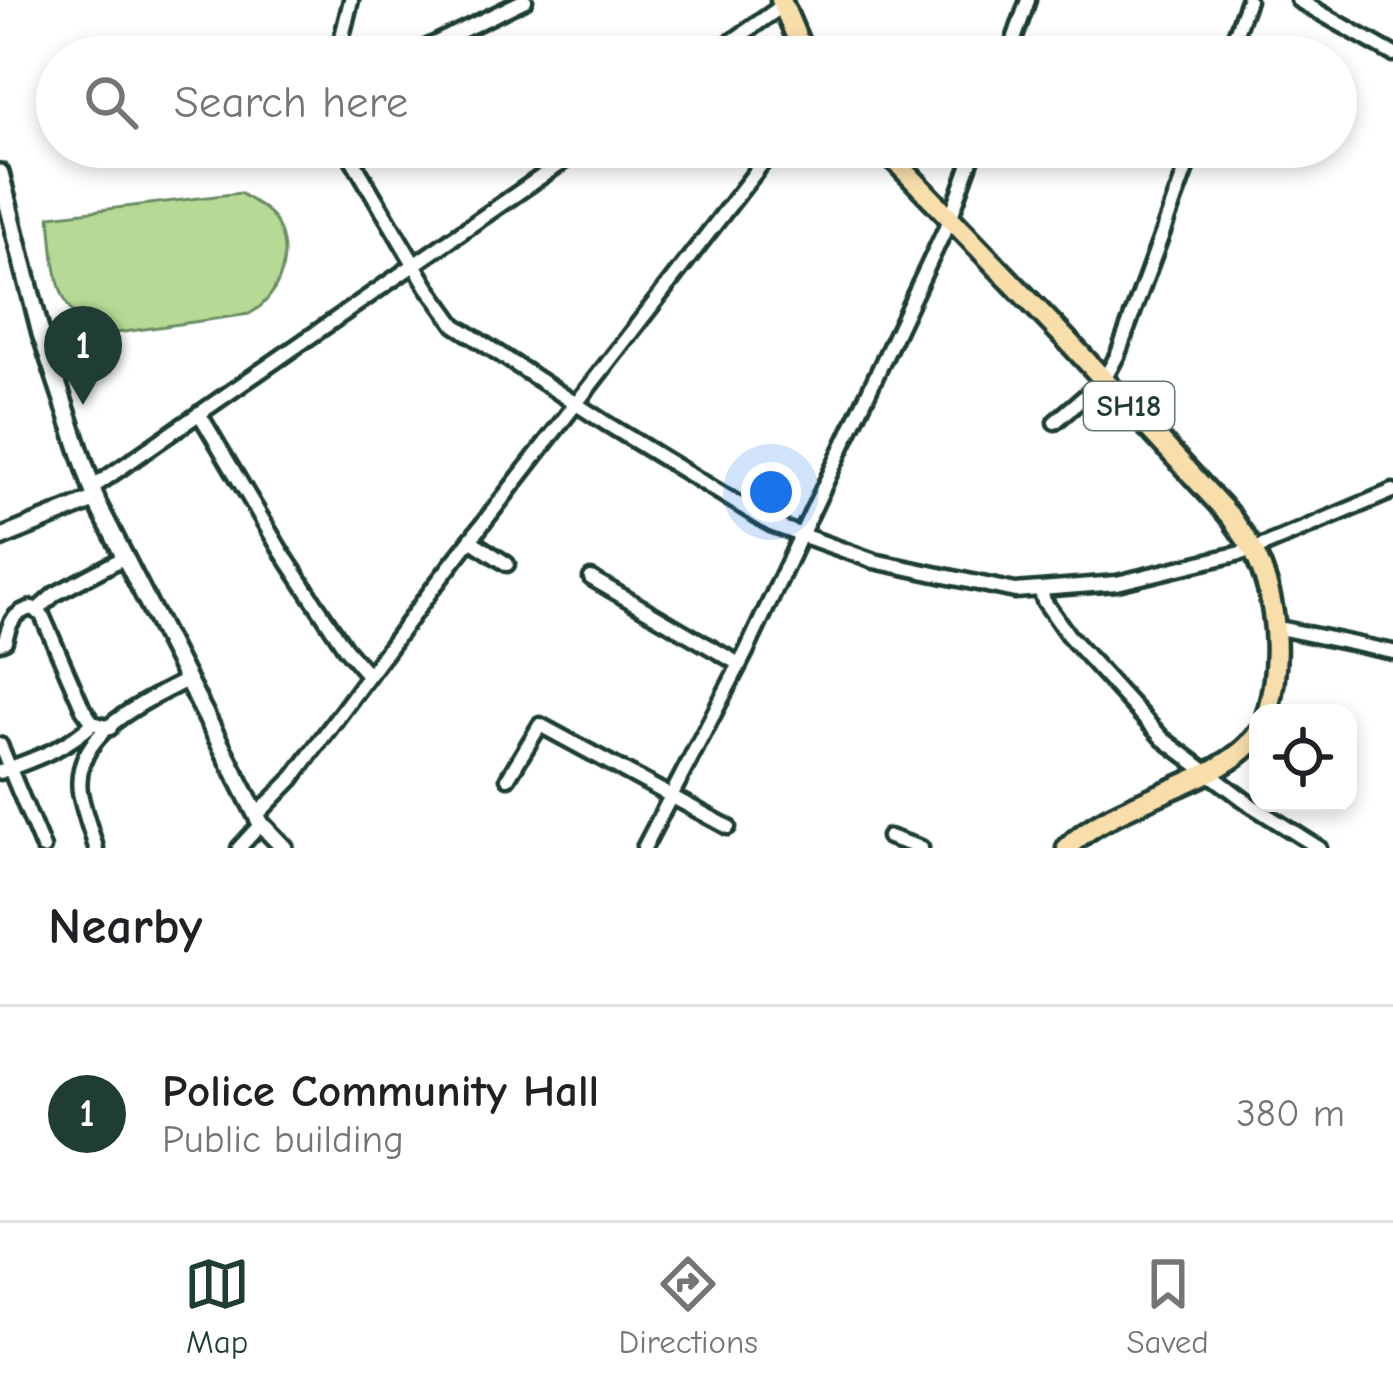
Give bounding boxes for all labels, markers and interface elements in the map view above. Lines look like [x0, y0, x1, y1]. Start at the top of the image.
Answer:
search box [36, 36, 1357, 168]
icon: search [78, 69, 144, 135]
text: Search here [174, 76, 408, 128]
pin: 1 [44, 306, 122, 405]
road number: SH18 [1084, 382, 1174, 430]
your location [741, 462, 801, 522]
map controls [1249, 704, 1357, 812]
button: locate [1249, 704, 1357, 812]
text: Nearby [48, 897, 202, 956]
text: Police Community Hall [162, 1065, 599, 1117]
text: 1 [79, 1091, 95, 1136]
text: 380 m [1236, 1091, 1345, 1136]
text: Public building [162, 1117, 404, 1162]
tab: Map [184, 1251, 250, 1361]
tab: Directions [619, 1251, 758, 1361]
tab: Saved [1126, 1251, 1209, 1361]

